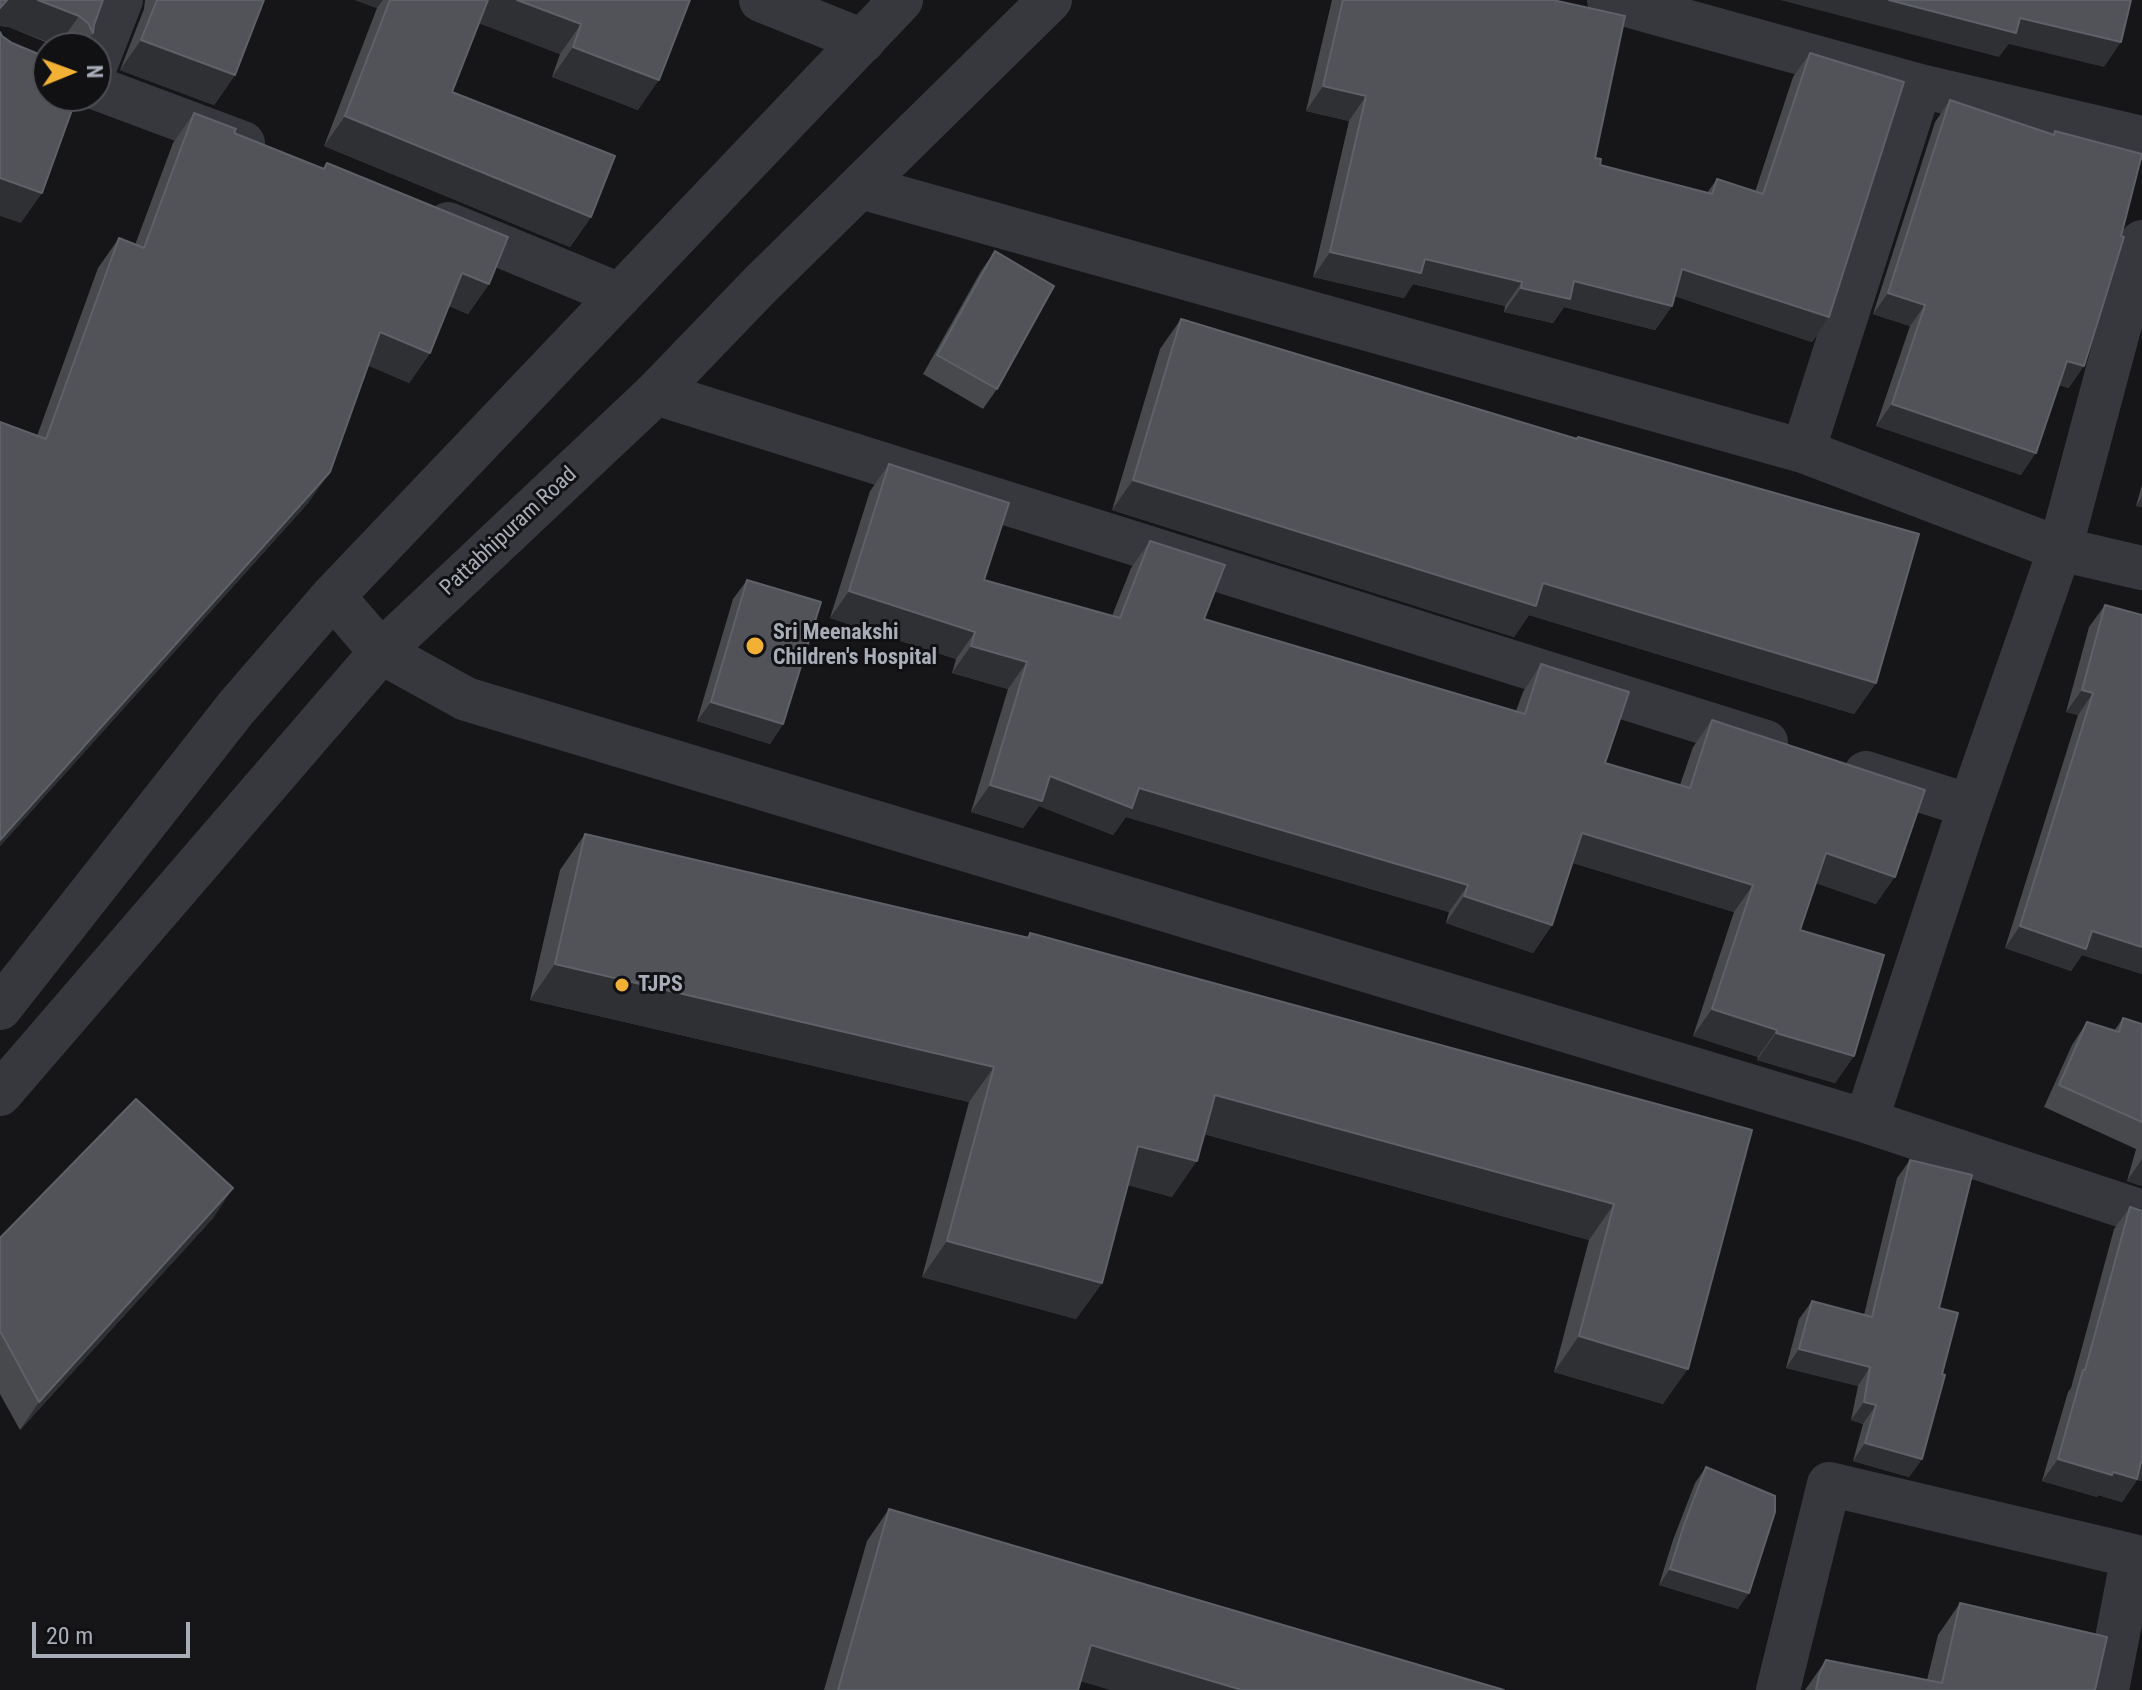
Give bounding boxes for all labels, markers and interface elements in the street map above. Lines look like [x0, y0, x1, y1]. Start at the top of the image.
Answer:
north arrow [32, 32, 112, 112]
text: N [82, 65, 107, 79]
street label: Pattabhipuram Road [435, 462, 583, 602]
place label: Sri Meenakshi Children's Hospital [773, 620, 937, 672]
marker: Sri Meenakshi Children's Hospital [744, 635, 766, 657]
place label: TJPS [638, 972, 683, 998]
marker: TJPS [613, 976, 631, 994]
scale bar [36, 1606, 194, 1656]
text: 20 m [46, 1622, 93, 1650]

